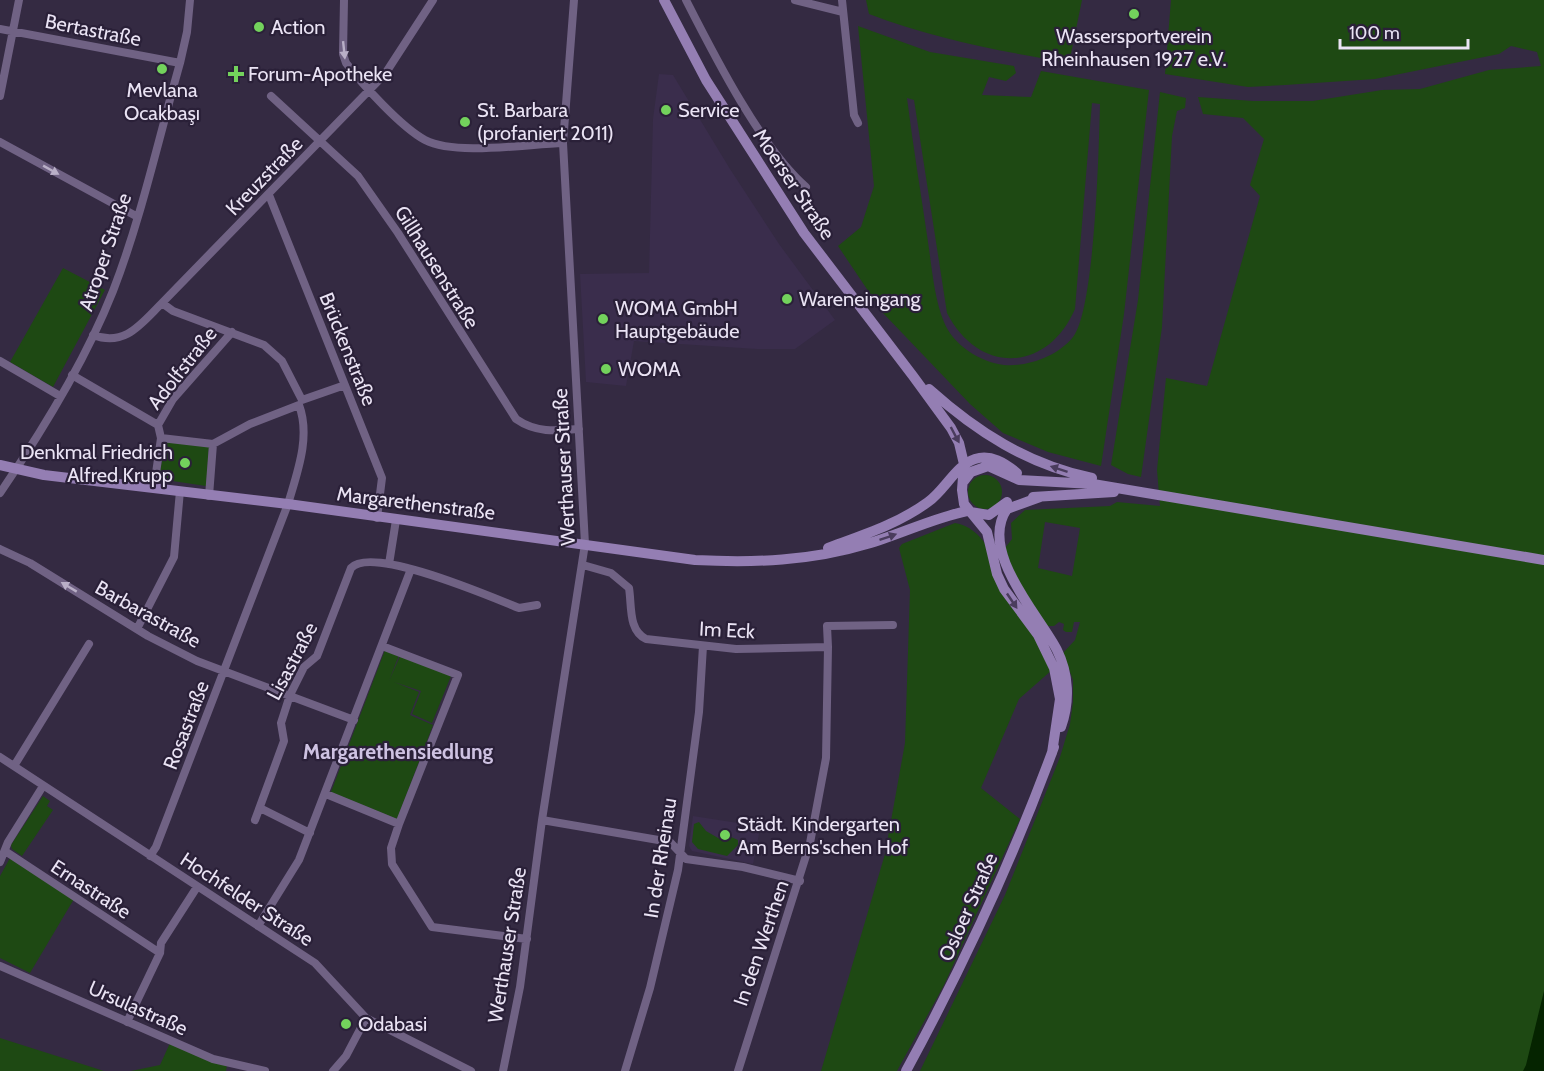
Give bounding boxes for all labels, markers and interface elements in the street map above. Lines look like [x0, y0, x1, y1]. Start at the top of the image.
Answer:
marker: Wassersportverein Rheinhausen 1927 e.V. [1127, 7, 1141, 21]
street label: Bertastraße [43, 9, 143, 51]
scale bar [1340, 12, 1468, 50]
place label: Action [271, 15, 325, 39]
marker: Action [252, 20, 266, 34]
text: 100 m [1349, 22, 1400, 44]
place label: Wassersportverein Rheinhausen 1927 e.V. [1041, 24, 1227, 71]
one-way arrow [339, 40, 348, 59]
marker: Mevlana Ocakbaşı [155, 62, 169, 76]
place label: Forum-Apotheke [248, 62, 392, 86]
marker: Forum-Apotheke [229, 67, 243, 81]
place label: Mevlana Ocakbaşı [124, 78, 200, 125]
place label: St. Barbara (profaniert 2011) [477, 98, 614, 145]
place label: Service [678, 98, 740, 122]
marker: Service [659, 103, 673, 117]
marker: St. Barbara (profaniert 2011) [458, 115, 472, 129]
street label: Moerser Straße [748, 124, 840, 244]
street label: Kreuzstraße [221, 132, 307, 220]
one-way arrow [43, 165, 60, 175]
street label: Atroper Straße [74, 190, 136, 314]
street label: Gillhausenstraße [390, 201, 484, 333]
place label: Wareneingang [799, 287, 922, 311]
street label: Brückenstraße [314, 289, 382, 409]
marker: Wareneingang [780, 292, 794, 306]
place label: WOMA GmbH Hauptgebäude [615, 296, 739, 343]
marker: WOMA GmbH Hauptgebäude [596, 312, 610, 326]
street label: Adolfstraße [142, 322, 222, 414]
place label: WOMA [618, 357, 681, 381]
marker: WOMA [599, 362, 613, 376]
street label: Werthauser Straße [548, 388, 580, 546]
one-way arrow [949, 426, 959, 444]
place label: Denkmal Friedrich Alfred Krupp [20, 440, 173, 487]
marker: Denkmal Friedrich Alfred Krupp [178, 456, 192, 470]
one-way arrow [1050, 464, 1068, 473]
street label: Margarethenstraße [335, 481, 497, 525]
one-way arrow [879, 531, 897, 541]
street label: Barbarastraße [91, 575, 205, 653]
one-way arrow [61, 582, 77, 593]
one-way arrow [1006, 593, 1018, 609]
street label: Im Eck [699, 617, 756, 643]
street label: Lisastraße [262, 618, 322, 704]
street label: Rosastraße [158, 677, 214, 773]
district label: Margarethensiedlung [303, 739, 494, 764]
street label: In der Rheinau [639, 796, 681, 920]
place label: Städt. Kindergarten Am Berns'schen Hof [737, 812, 908, 859]
marker: Städt. Kindergarten Am Berns'schen Hof [718, 828, 732, 842]
street label: Hochfelder Straße [176, 847, 318, 951]
street label: Osloer Straße [933, 849, 1003, 965]
street label: Ernastraße [47, 854, 135, 924]
street label: Werthauser Straße [483, 865, 531, 1025]
street label: In den Werthen [728, 877, 794, 1009]
street label: Ursulastraße [85, 975, 191, 1041]
place label: Odabasi [358, 1012, 427, 1036]
marker: Odabasi [339, 1017, 353, 1031]

